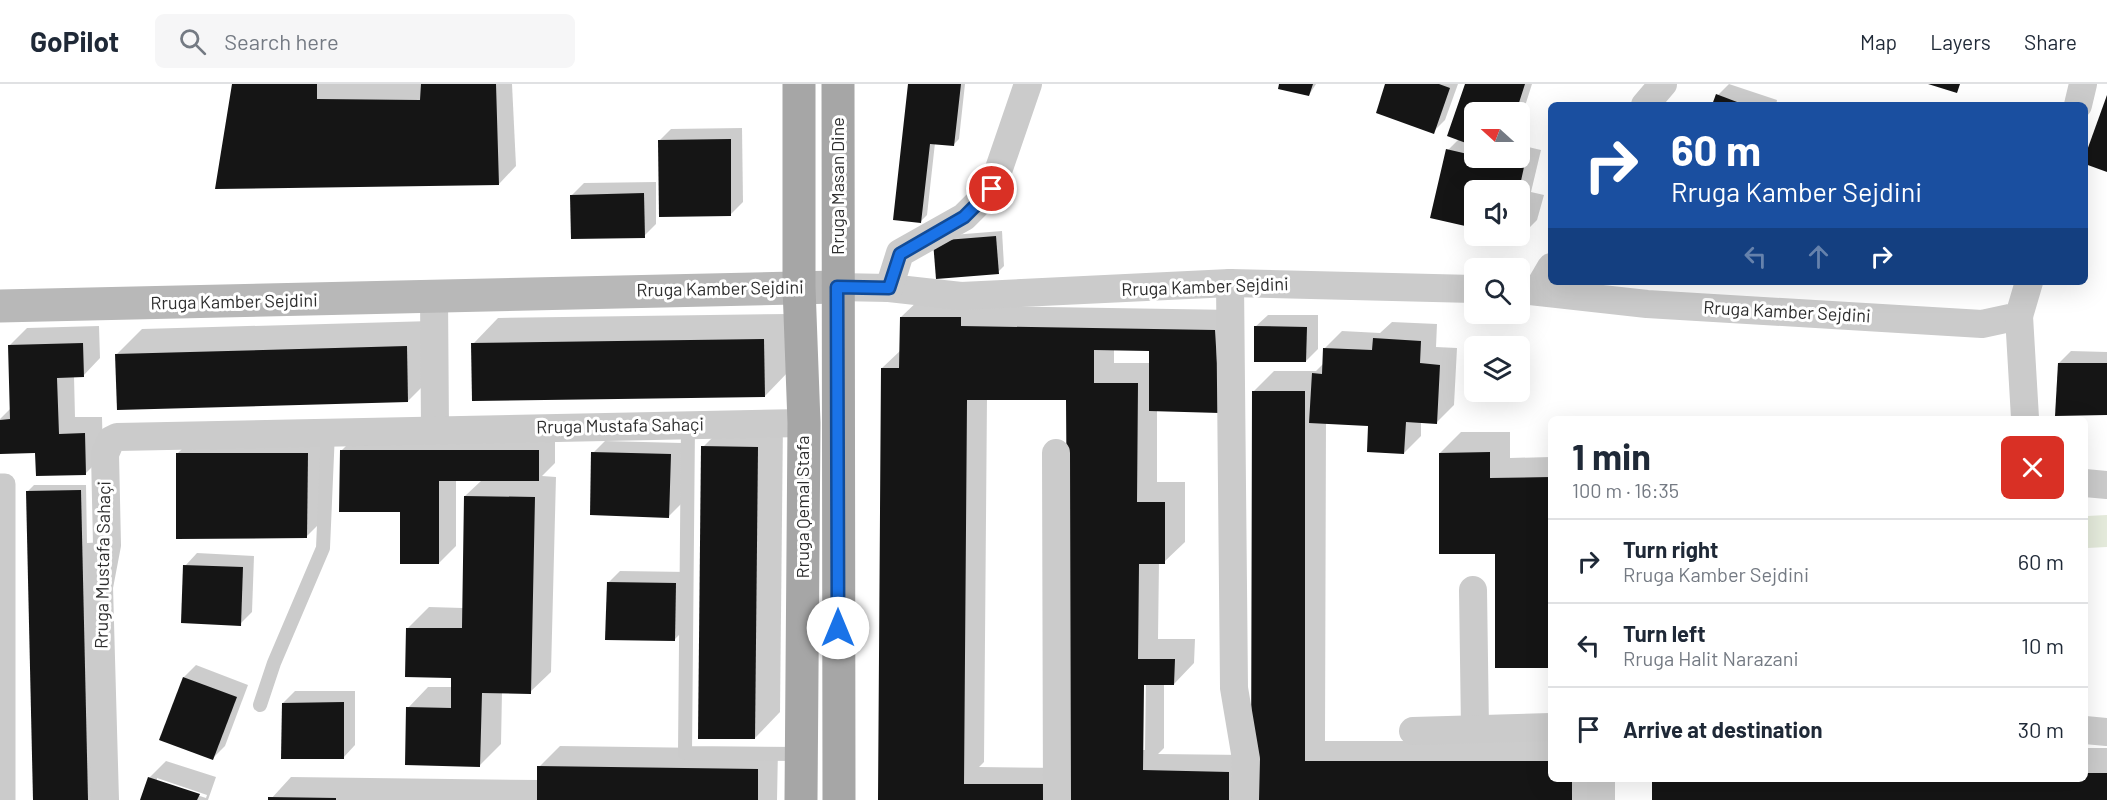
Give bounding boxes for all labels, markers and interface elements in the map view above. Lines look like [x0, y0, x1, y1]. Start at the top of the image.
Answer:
search box [155, 14, 575, 68]
text: GoPilot [30, 24, 119, 58]
icon: search [176, 25, 209, 58]
text: Search here [224, 28, 339, 54]
text: Map [1860, 29, 1897, 54]
text: Layers [1930, 29, 1991, 54]
text: Share [2024, 29, 2077, 54]
north arrow [1464, 102, 1530, 168]
map controls [1464, 102, 1530, 402]
street label: Rruga Masan Dine [826, 117, 848, 255]
text: 60 m [1671, 124, 1761, 174]
icon: right [1572, 126, 1650, 204]
pin [966, 163, 1017, 214]
icon: arrive [975, 172, 1008, 205]
text: Rruga Kamber Sejdini [1671, 175, 1922, 207]
button: sound [1464, 180, 1530, 246]
icon: left [1739, 240, 1772, 273]
icon: ahead [1802, 240, 1835, 273]
icon: right [1865, 240, 1898, 273]
button: search [1464, 258, 1530, 324]
street label: Rruga Kamber Sejdini [1121, 272, 1289, 300]
street label: Rruga Kamber Sejdini [636, 276, 804, 300]
street label: Rruga Kamber Sejdini [150, 289, 318, 313]
street label: Rruga Kamber Sejdini [1703, 296, 1871, 326]
button: layers [1464, 336, 1530, 402]
street label: Rruga Mustafa Sahaçi [536, 413, 704, 437]
text: 1 min [1572, 434, 1651, 477]
street label: Rruga Qemal Stafa [791, 436, 813, 578]
button: close [2001, 436, 2064, 499]
text: 100 m · 16:35 [1572, 478, 1679, 502]
street label: Rruga Mustafa Sahaçi [90, 481, 114, 649]
text: Turn right [1623, 536, 1718, 562]
icon: right [1572, 545, 1605, 578]
text: 60 m [2018, 548, 2064, 574]
text: Rruga Kamber Sejdini [1623, 562, 1809, 586]
position arrow [806, 596, 870, 660]
text: Turn left [1623, 620, 1706, 646]
icon: left [1572, 629, 1605, 662]
text: 10 m [2021, 632, 2064, 658]
text: Rruga Halit Narazani [1623, 646, 1799, 670]
icon: arrive [1572, 713, 1605, 746]
text: Arrive at destination [1623, 716, 1822, 742]
text: 30 m [2018, 716, 2064, 742]

